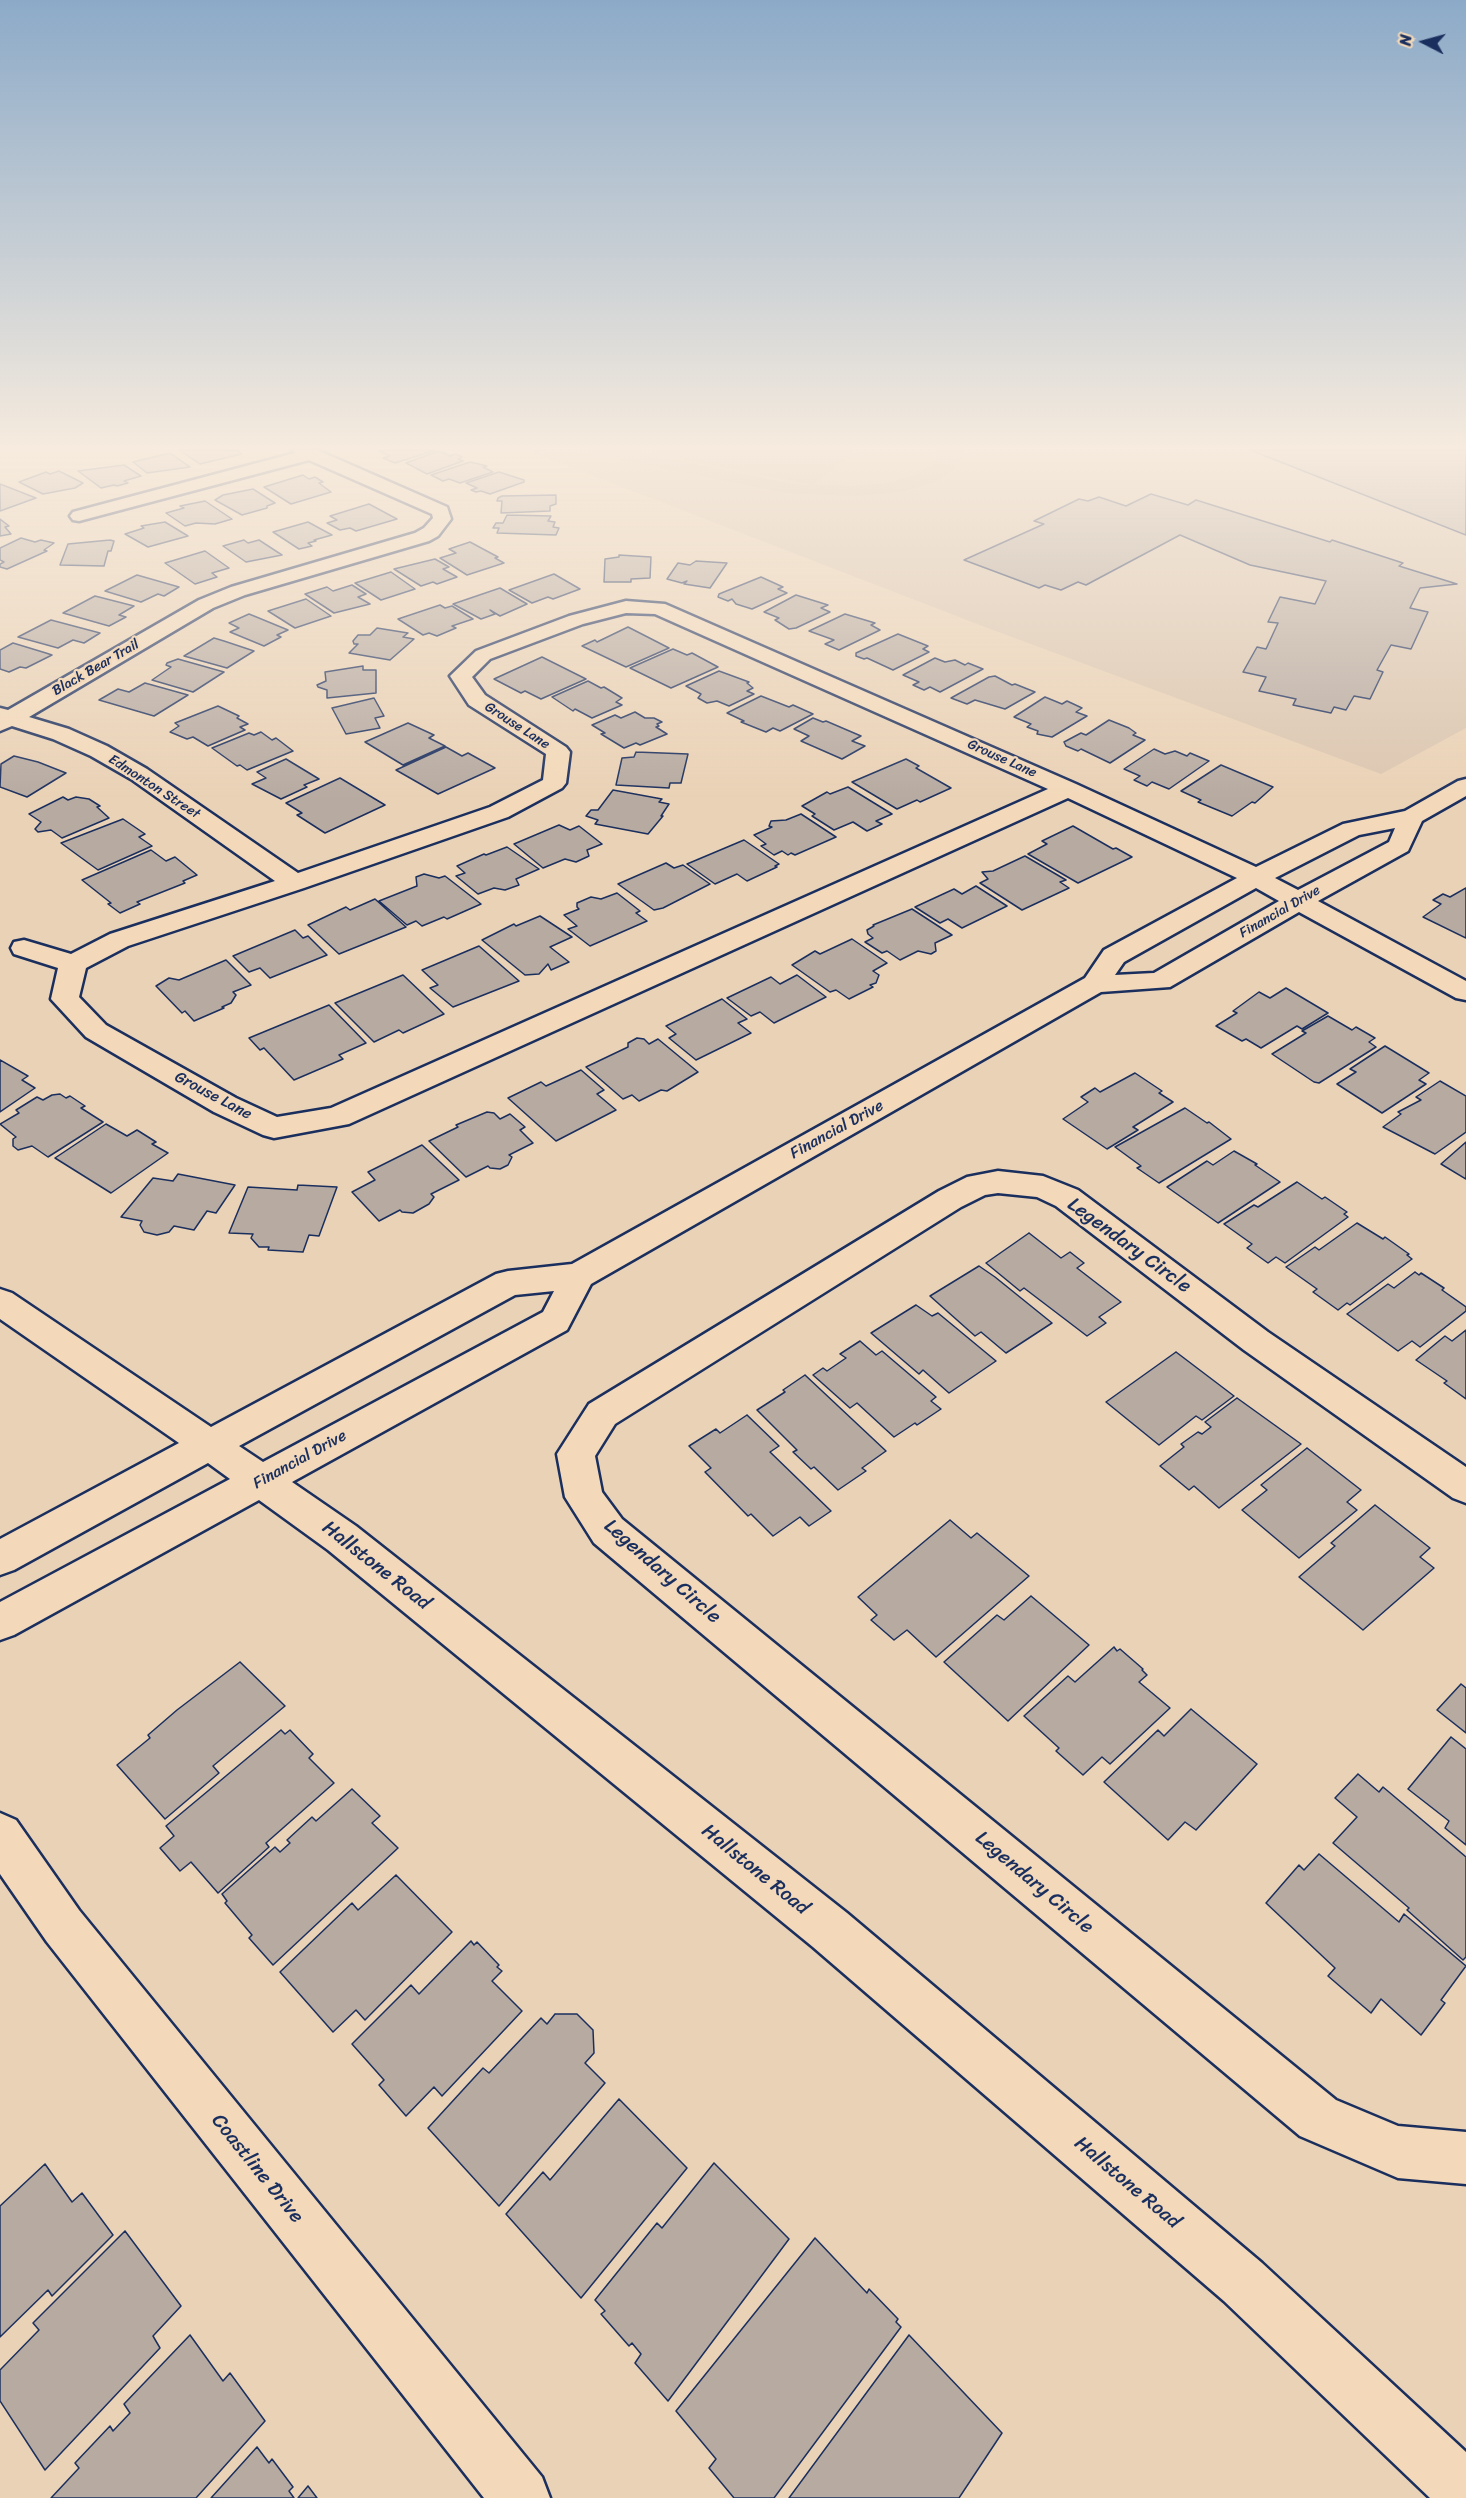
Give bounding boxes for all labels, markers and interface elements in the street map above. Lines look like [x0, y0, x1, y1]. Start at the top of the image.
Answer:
north arrow [1394, 12, 1454, 72]
text: N [1391, 33, 1421, 47]
street label: Black Bear Trail [50, 636, 142, 700]
street label: Grouse Lane [481, 699, 553, 753]
street label: Grouse Lane [965, 736, 1039, 782]
street label: Edmonton Street [105, 751, 203, 823]
street label: Financial Drive [1236, 882, 1324, 942]
street label: Grouse Lane [171, 1068, 255, 1124]
street label: Financial Drive [787, 1096, 887, 1164]
street label: Legendary Circle [1062, 1193, 1196, 1299]
street label: Financial Drive [250, 1426, 350, 1494]
street label: Legendary Circle [599, 1515, 725, 1629]
street label: Hallstone Road [317, 1516, 435, 1616]
street label: Hallstone Road [696, 1819, 814, 1921]
street label: Legendary Circle [970, 1826, 1098, 1940]
street label: Coastline Drive [206, 2110, 308, 2228]
street label: Hallstone Road [1069, 2132, 1185, 2234]

